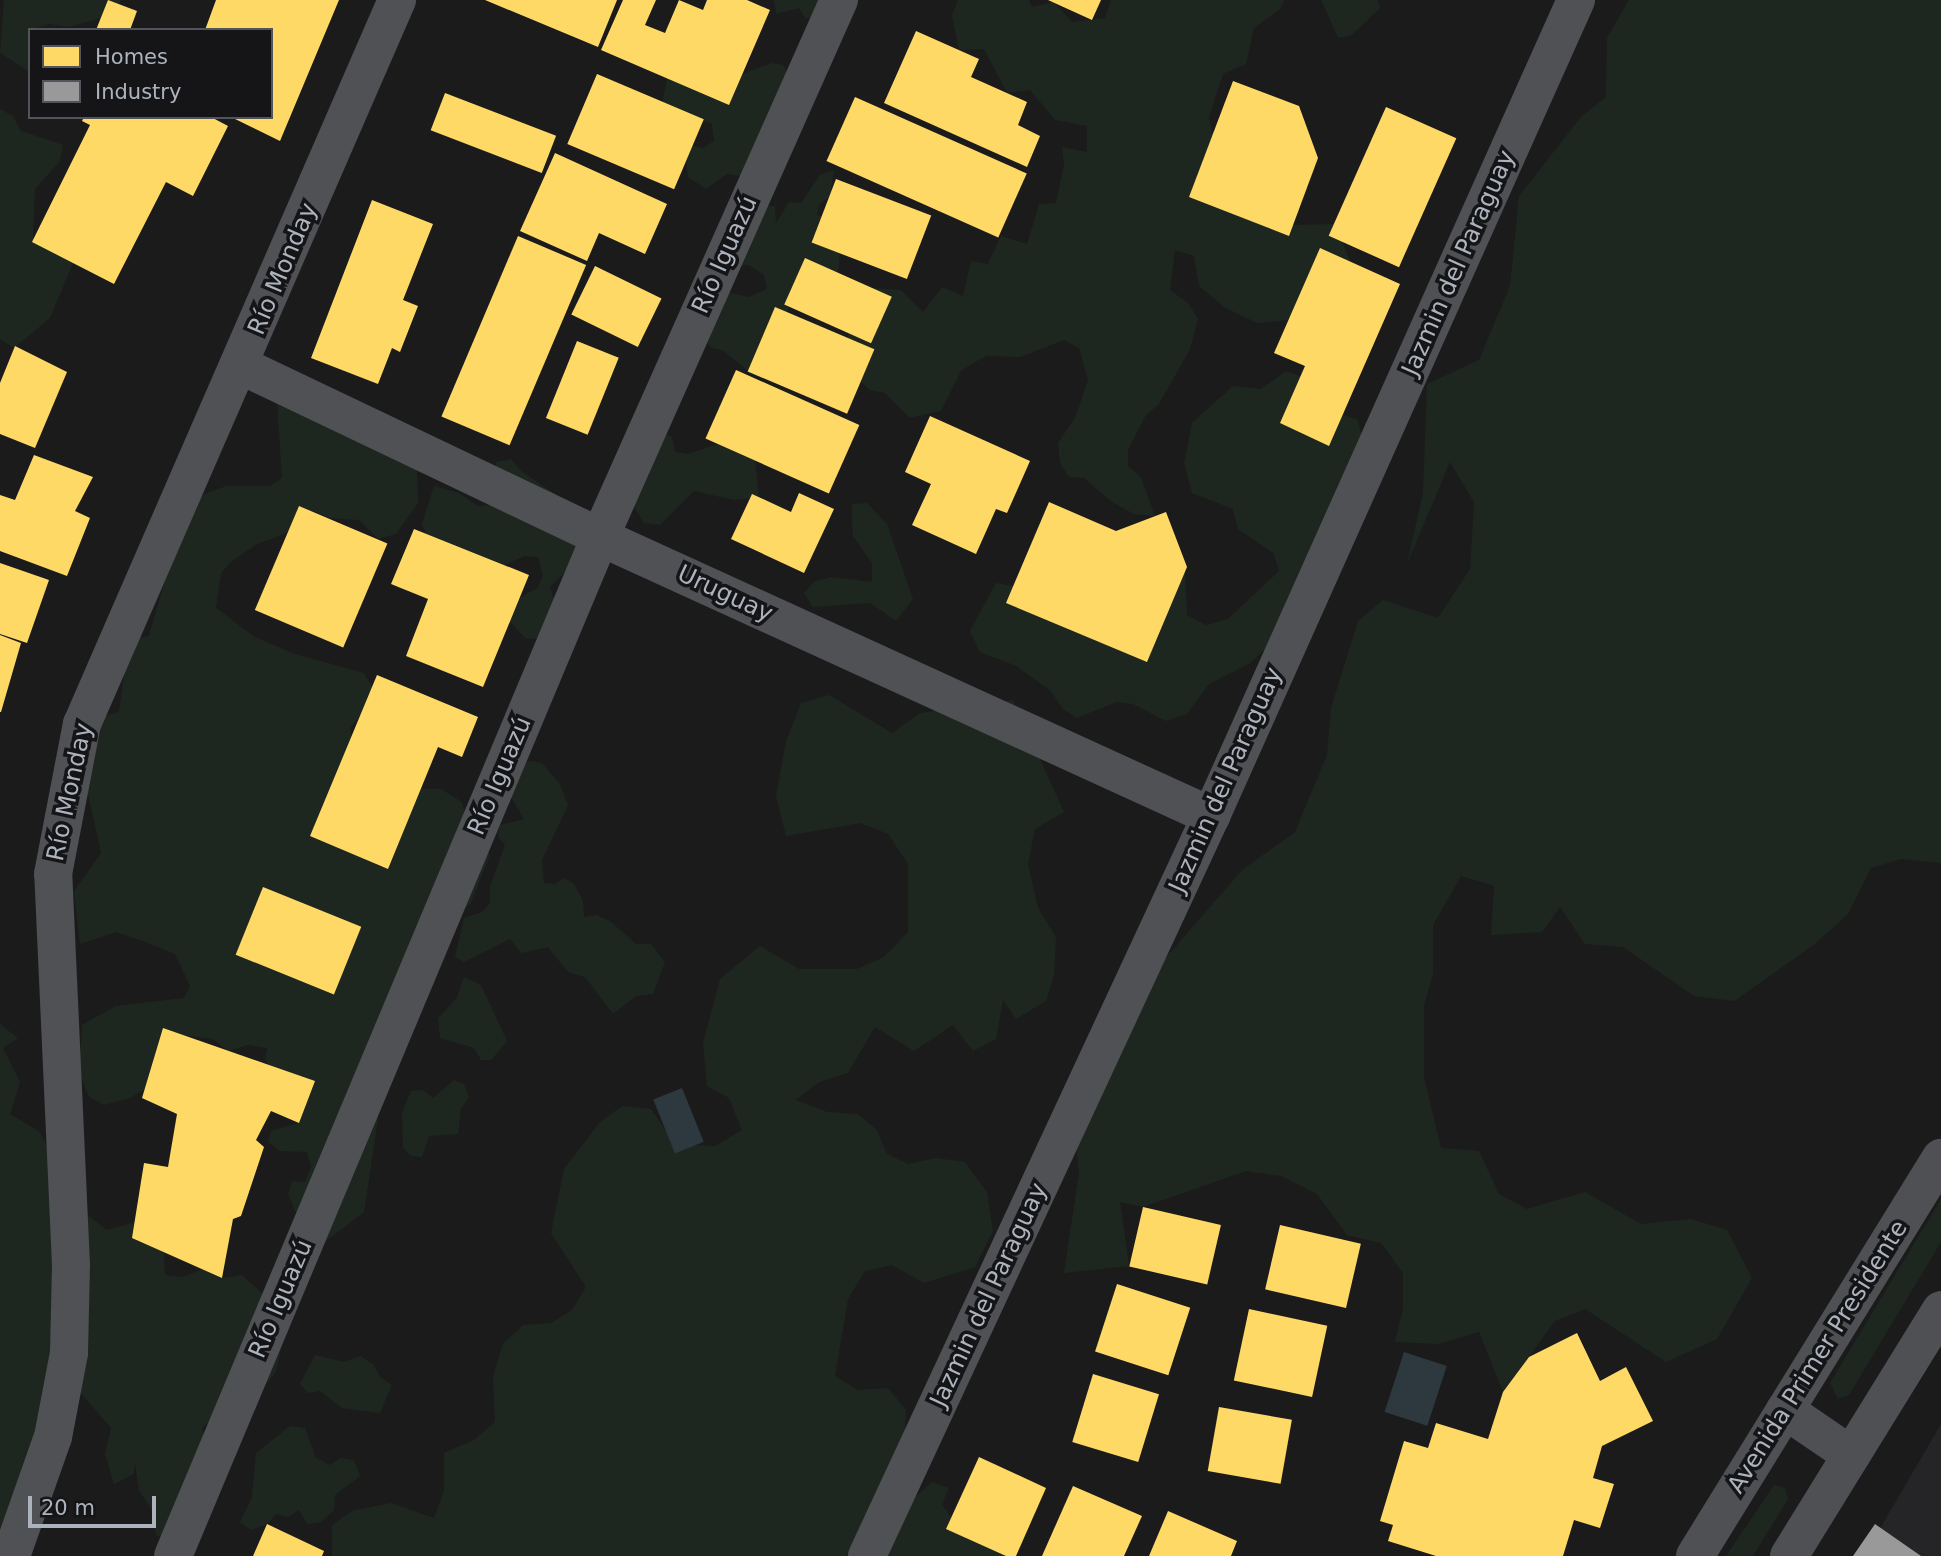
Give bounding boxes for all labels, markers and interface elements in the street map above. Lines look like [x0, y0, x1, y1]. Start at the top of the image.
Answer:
legend [28, 28, 273, 119]
text: Homes [95, 45, 168, 69]
text: Industry [95, 80, 181, 104]
street label: Jazmin del Paraguay [1396, 146, 1522, 380]
street label: Río Iguazú [686, 192, 764, 318]
street label: Río Monday [242, 199, 324, 339]
street label: Uruguay [673, 559, 777, 629]
street label: Jazmin del Paraguay [1163, 663, 1289, 897]
street label: Río Iguazú [462, 713, 538, 839]
street label: Río Monday [41, 720, 99, 864]
street label: Jazmin del Paraguay [924, 1179, 1054, 1411]
street label: Avenida Primer Presidente [1722, 1215, 1914, 1499]
street label: Río Iguazú [243, 1236, 319, 1362]
scale bar [32, 1482, 159, 1526]
text: 20 m [41, 1496, 95, 1520]

